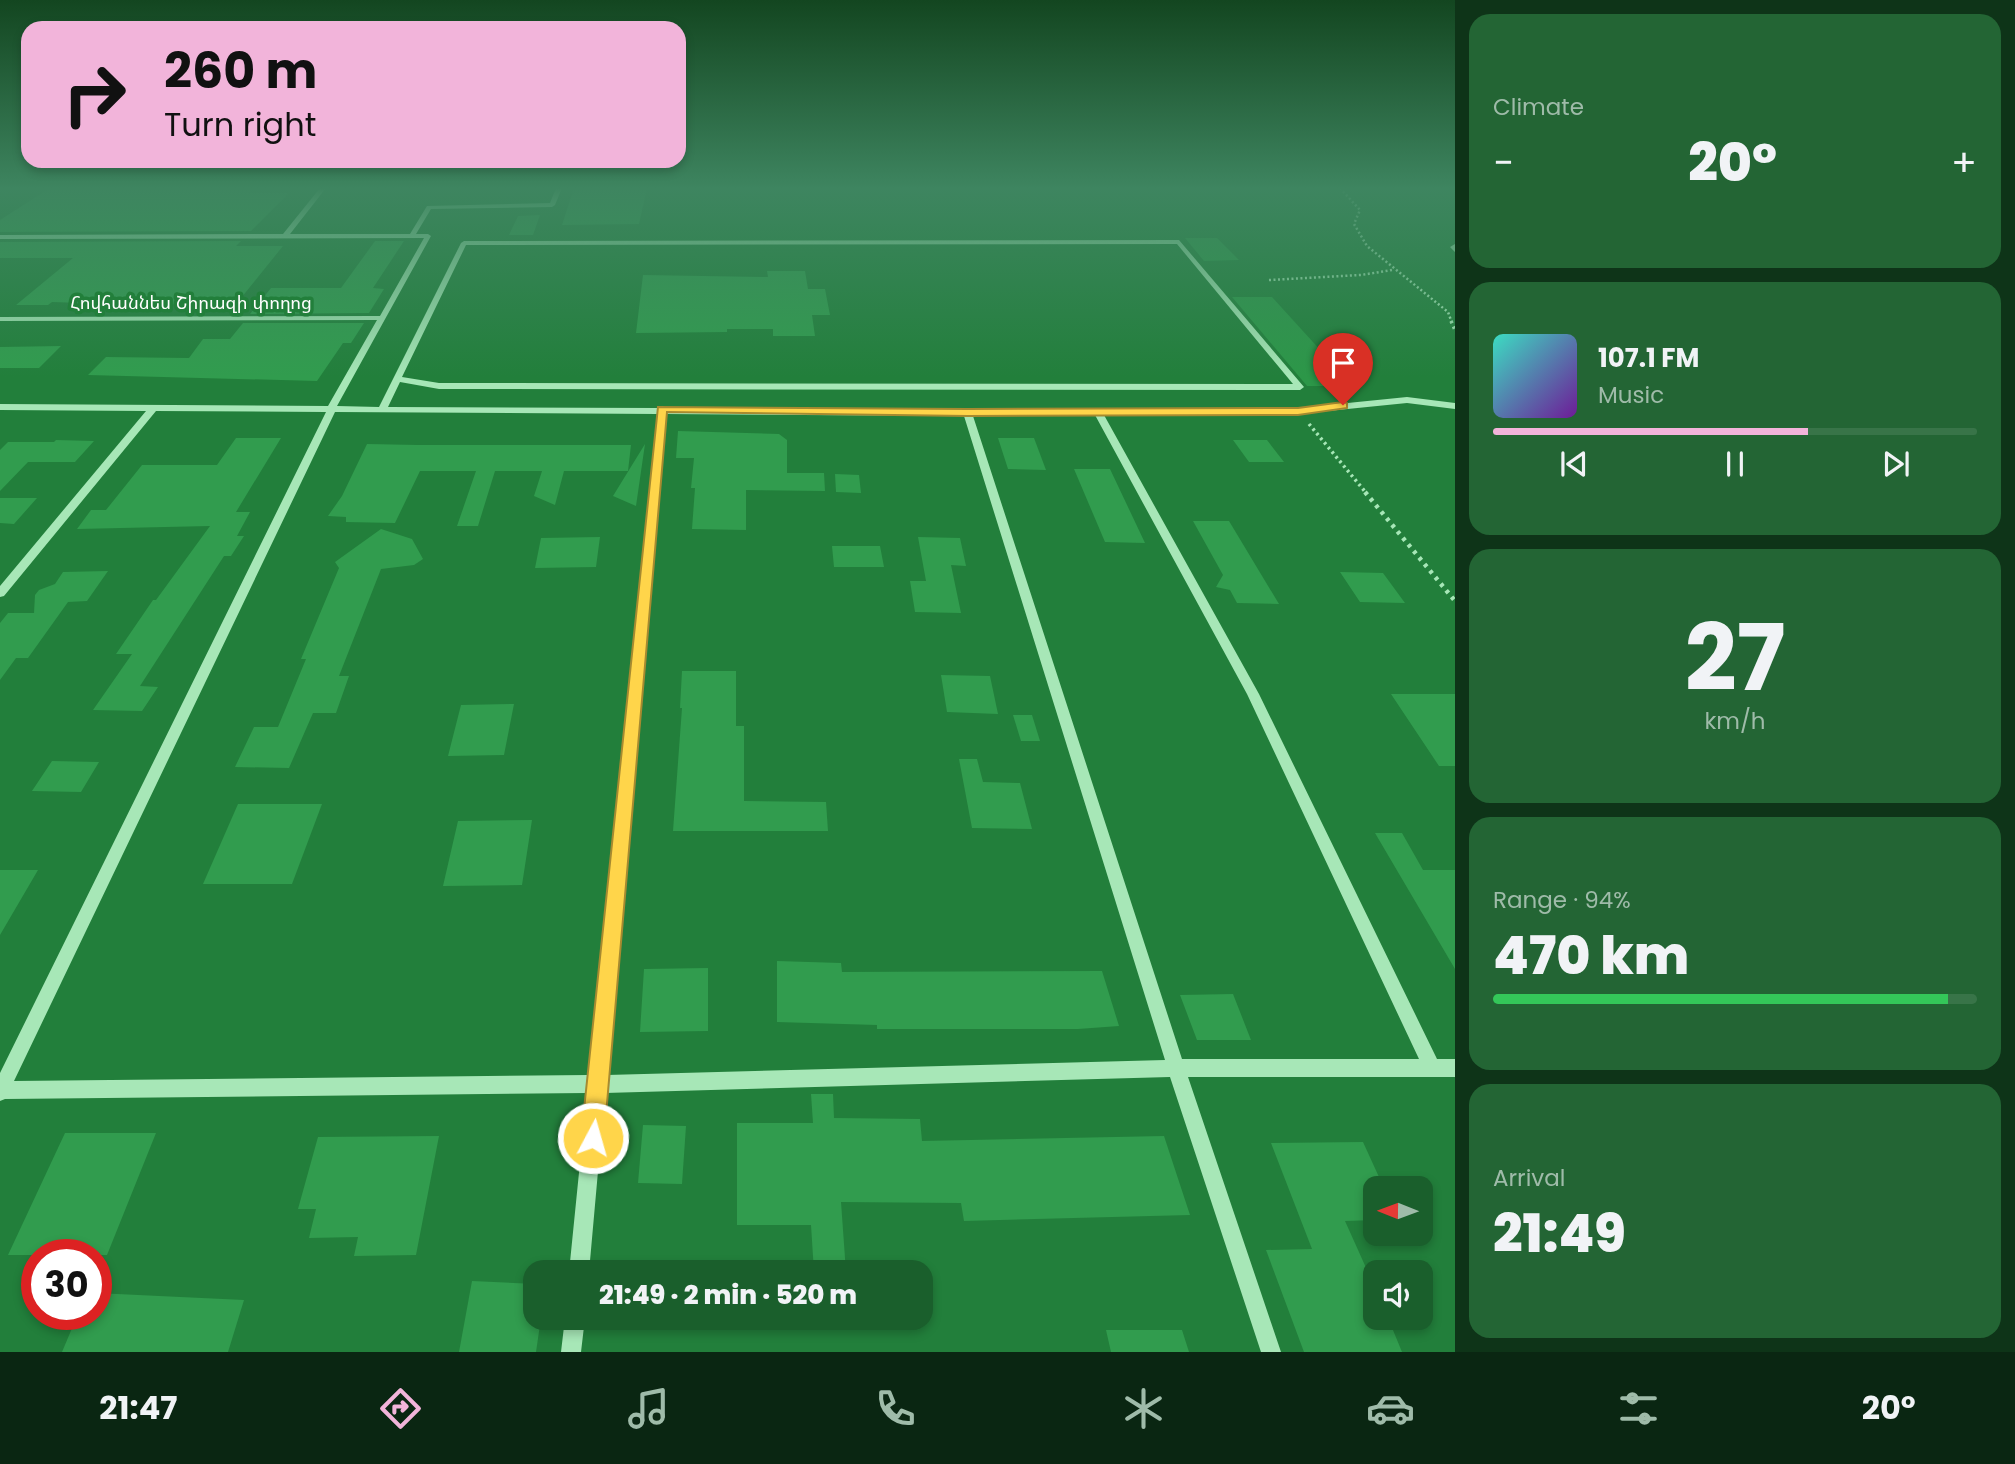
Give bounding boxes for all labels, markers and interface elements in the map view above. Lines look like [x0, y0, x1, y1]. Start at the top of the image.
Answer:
text: 260 m [164, 37, 317, 105]
icon: right [49, 49, 140, 140]
text: Climate [1493, 91, 1584, 123]
text: Turn right [164, 102, 316, 147]
text: 20° [1688, 126, 1777, 199]
text: − [1493, 136, 1514, 189]
text: + [1951, 136, 1977, 189]
street label: Հովհաննես Շիրազի փողոց [70, 290, 312, 315]
pin [1313, 333, 1373, 405]
text: 107.1 FM [1598, 340, 1699, 376]
icon: arrive [1324, 344, 1362, 382]
text: Music [1598, 379, 1664, 411]
icon: previous [1555, 445, 1593, 483]
icon: pause [1716, 445, 1754, 483]
icon: next [1877, 445, 1915, 483]
text: 27 [1685, 594, 1785, 722]
text: km/h [1704, 705, 1766, 737]
text: Range · 94% [1493, 884, 1631, 916]
text: 470 km [1493, 919, 1689, 992]
position arrow [556, 1101, 630, 1175]
text: Arrival [1493, 1162, 1565, 1194]
north arrow [1363, 1176, 1433, 1246]
map controls [1363, 1176, 1433, 1330]
text: 21:49 [1493, 1197, 1626, 1270]
speed limit sign: 30 [21, 1239, 112, 1330]
button: sound [1363, 1260, 1433, 1330]
text: 21:49 · 2 min · 520 m [599, 1277, 857, 1313]
icon: directions [376, 1384, 425, 1433]
icon: music [624, 1384, 673, 1433]
icon: phone [871, 1384, 920, 1433]
icon: climate [1119, 1384, 1168, 1433]
icon: car [1366, 1384, 1415, 1433]
icon: filters [1614, 1384, 1663, 1433]
text: 21:47 [99, 1385, 177, 1430]
text: 20° [1862, 1385, 1916, 1430]

